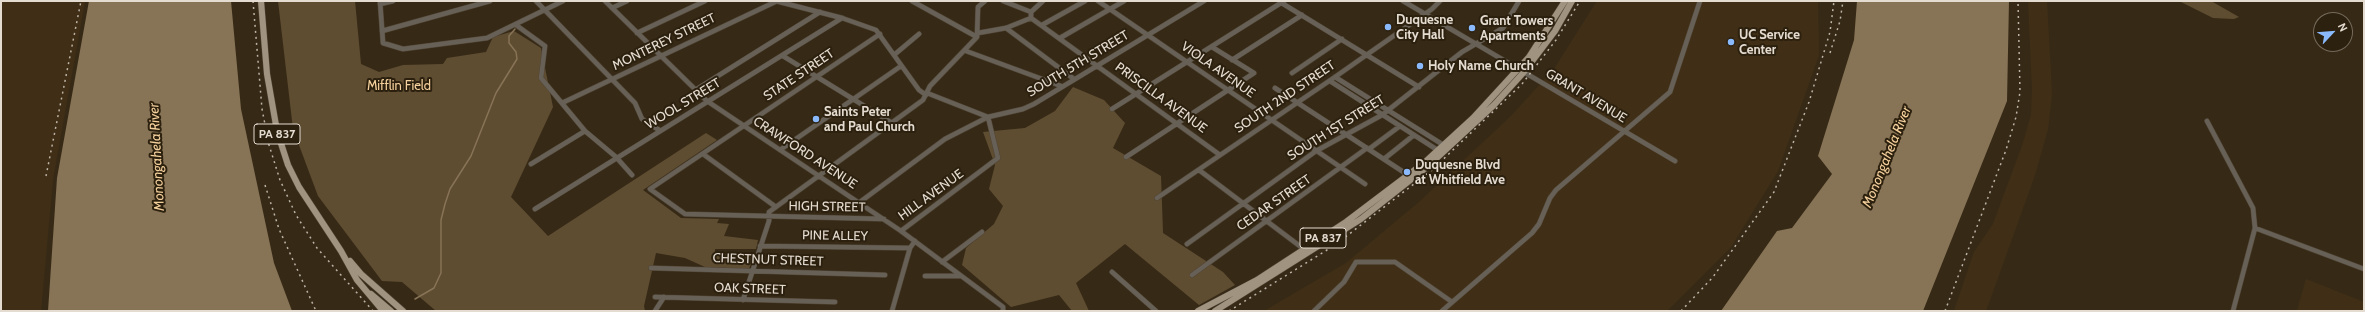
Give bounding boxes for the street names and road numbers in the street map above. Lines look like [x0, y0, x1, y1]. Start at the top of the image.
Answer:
street label: MONTEREY STREET [610, 10, 718, 74]
street label: SOUTH 5TH STREET [1024, 27, 1132, 101]
street label: VIOLA AVENUE [1178, 39, 1258, 101]
street label: STATE STREET [761, 46, 837, 104]
street label: SOUTH 2ND STREET [1232, 58, 1338, 136]
street label: PRISCILLA AVENUE [1112, 59, 1210, 137]
street label: GRANT AVENUE [1543, 66, 1629, 126]
street label: WOOL STREET [642, 75, 724, 133]
street label: SOUTH 1ST STREET [1285, 92, 1387, 164]
street label: CRAWFORD AVENUE [750, 114, 860, 192]
road number: PA 837 [254, 124, 300, 144]
street label: HILL AVENUE [895, 166, 967, 224]
street label: CEDAR STREET [1234, 172, 1314, 234]
street label: HIGH STREET [788, 199, 866, 215]
street label: PINE ALLEY [802, 228, 868, 244]
road number: PA 837 [1300, 228, 1346, 248]
street label: CHESTNUT STREET [712, 250, 824, 270]
street label: OAK STREET [714, 280, 786, 298]

